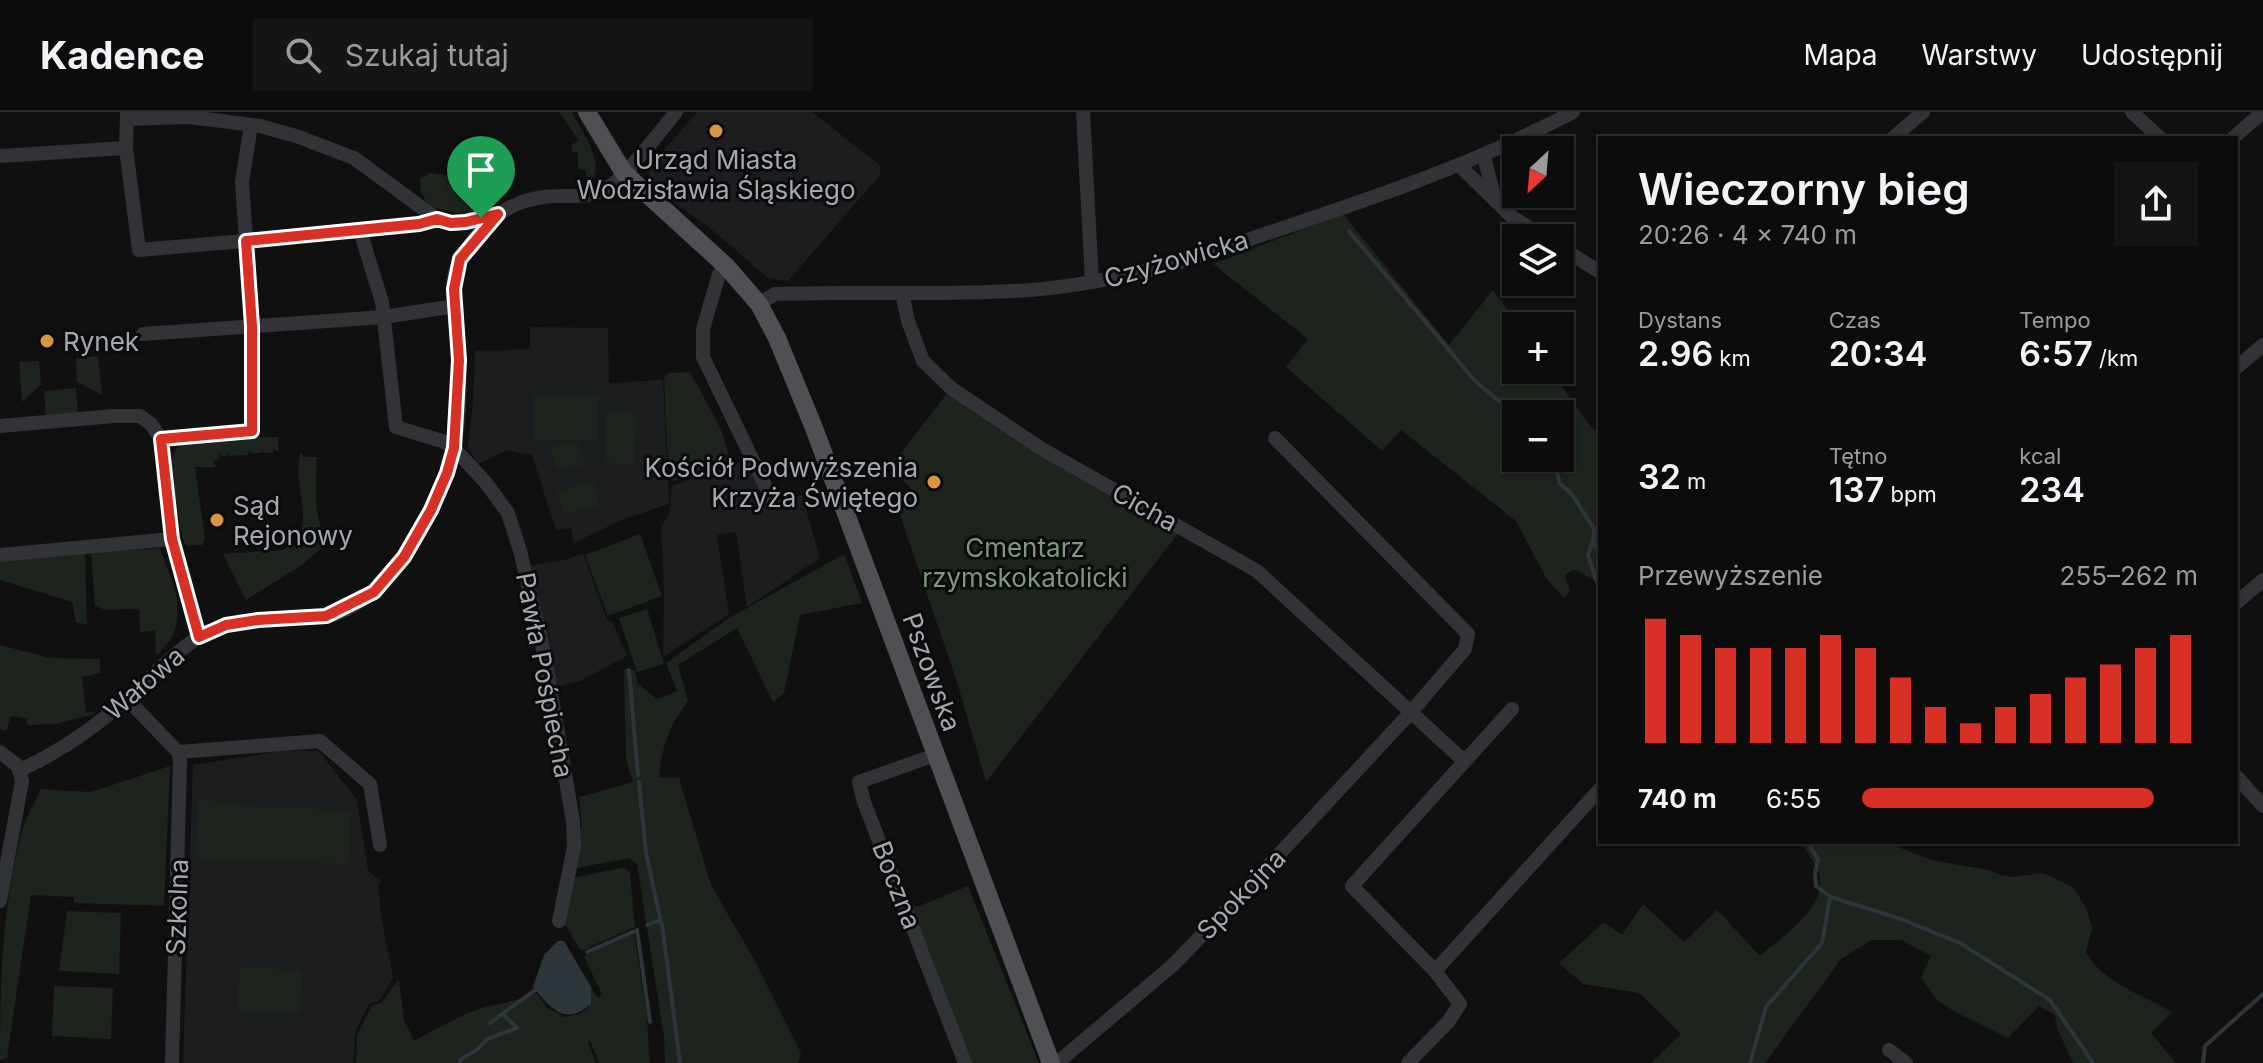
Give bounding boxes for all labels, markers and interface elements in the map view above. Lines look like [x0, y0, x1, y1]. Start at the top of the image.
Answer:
search box [253, 19, 813, 91]
text: Kadence [40, 32, 205, 78]
icon: search [281, 33, 325, 77]
text: Szukaj tutaj [345, 37, 509, 73]
text: Mapa [1803, 38, 1878, 72]
text: Warstwy [1922, 38, 2037, 72]
text: Udostępnij [2081, 38, 2223, 72]
marker: Urząd Miasta Wodzisławia Śląskiego [707, 122, 725, 140]
pin [447, 136, 515, 218]
north arrow [1502, 136, 1574, 208]
map controls [1502, 136, 1574, 472]
place label: Urząd Miasta Wodzisławia Śląskiego [576, 144, 856, 205]
icon: arrive [459, 148, 503, 192]
text: Wieczorny bieg [1638, 162, 1970, 216]
button: share [2114, 162, 2198, 246]
text: 20:26 · 4 × 740 m [1638, 219, 1857, 250]
street label: Czyżowicka [1100, 224, 1252, 294]
button: layers [1502, 224, 1574, 296]
text: Dystans [1638, 307, 1722, 333]
text: Czas [1829, 307, 1881, 333]
text: Tempo [2019, 307, 2091, 333]
button: + [1502, 312, 1574, 384]
place label: Rynek [63, 326, 139, 357]
marker: Rynek [38, 332, 56, 350]
text: 2.96 [1638, 333, 1713, 374]
text: 20:34 [1829, 333, 1927, 374]
text: 6:57 [2019, 333, 2093, 374]
text: km [1713, 345, 1751, 371]
text: /km [2093, 345, 2138, 371]
button: − [1502, 400, 1574, 472]
text: Tętno [1829, 443, 1887, 469]
text: kcal [2019, 443, 2061, 469]
place label: Kościół Podwyższenia Krzyża Świętego [645, 452, 918, 513]
text: 32 [1638, 456, 1681, 497]
text: m [1681, 468, 1706, 494]
text: 137 [1829, 469, 1884, 510]
text: 234 [2019, 469, 2085, 510]
marker: Kościół Podwyższenia Krzyża Świętego [925, 473, 943, 491]
street label: Cicha [1107, 476, 1183, 538]
text: bpm [1884, 481, 1937, 507]
place label: Sąd Rejonowy [233, 490, 353, 551]
marker: Sąd Rejonowy [208, 511, 226, 529]
park label: Cmentarz rzymskokatolicki [922, 532, 1128, 593]
text: Przewyższenie [1638, 560, 1823, 591]
text: 255–262 m [2060, 560, 2198, 591]
street label: Pawła Pośpiecha [510, 570, 580, 780]
street label: Pszowska [896, 609, 968, 735]
street label: Wałowa [98, 640, 190, 726]
text: 740 m [1638, 783, 1717, 814]
text: 6:55 [1766, 783, 1821, 814]
street label: Boczna [866, 837, 928, 933]
street label: Spokojna [1190, 842, 1292, 946]
street label: Szkolna [160, 858, 194, 956]

